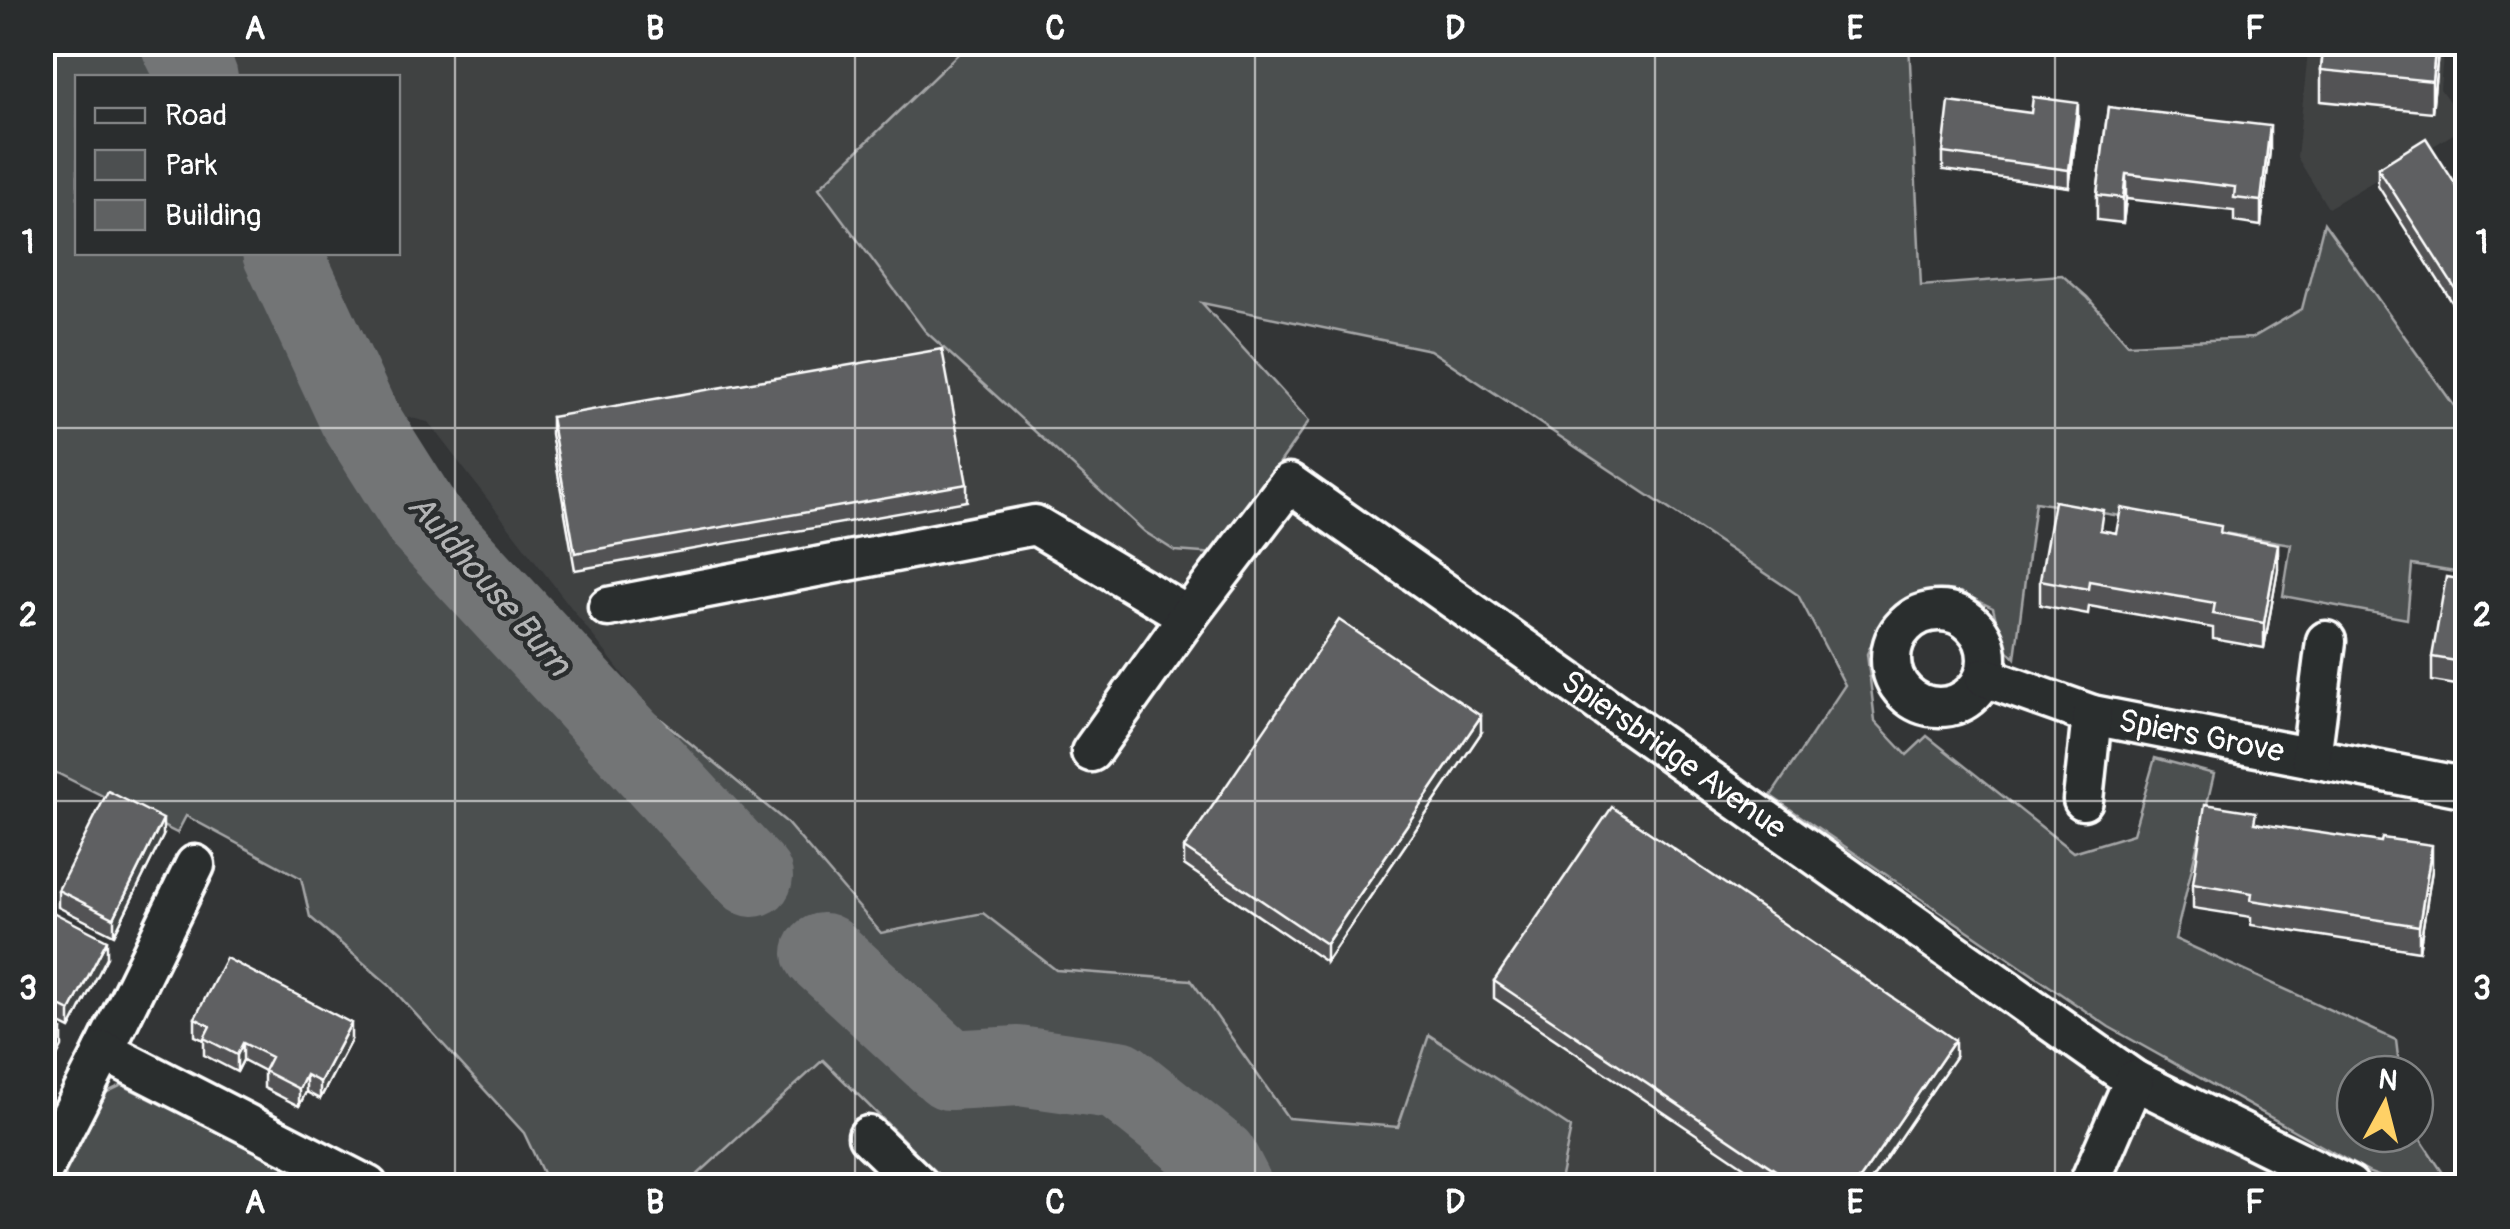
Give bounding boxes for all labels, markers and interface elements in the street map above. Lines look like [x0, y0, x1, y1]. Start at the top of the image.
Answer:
text: A [245, 9, 266, 49]
text: B [646, 9, 664, 49]
text: C [1045, 9, 1065, 49]
text: D [1445, 9, 1465, 49]
text: E [1847, 9, 1864, 49]
text: F [2245, 9, 2265, 49]
legend [75, 75, 400, 255]
text: Road [165, 97, 227, 134]
text: Park [165, 147, 218, 184]
text: Building [165, 197, 261, 234]
text: 1 [22, 223, 34, 263]
text: 1 [2476, 223, 2488, 263]
water label: Auldhouse Burn [398, 485, 582, 687]
text: 2 [19, 596, 37, 636]
text: 2 [2473, 596, 2491, 636]
street label: Spiersbridge Avenue [1553, 661, 1794, 848]
street label: Spiers Grove [2115, 701, 2288, 772]
text: 3 [19, 969, 37, 1009]
text: 3 [2473, 969, 2491, 1009]
north arrow [2335, 1054, 2435, 1154]
text: N [2376, 1062, 2399, 1099]
text: A [245, 1183, 266, 1223]
text: B [646, 1183, 664, 1223]
text: C [1045, 1183, 1065, 1223]
text: D [1445, 1183, 1465, 1223]
text: E [1847, 1183, 1864, 1223]
text: F [2245, 1183, 2265, 1223]

